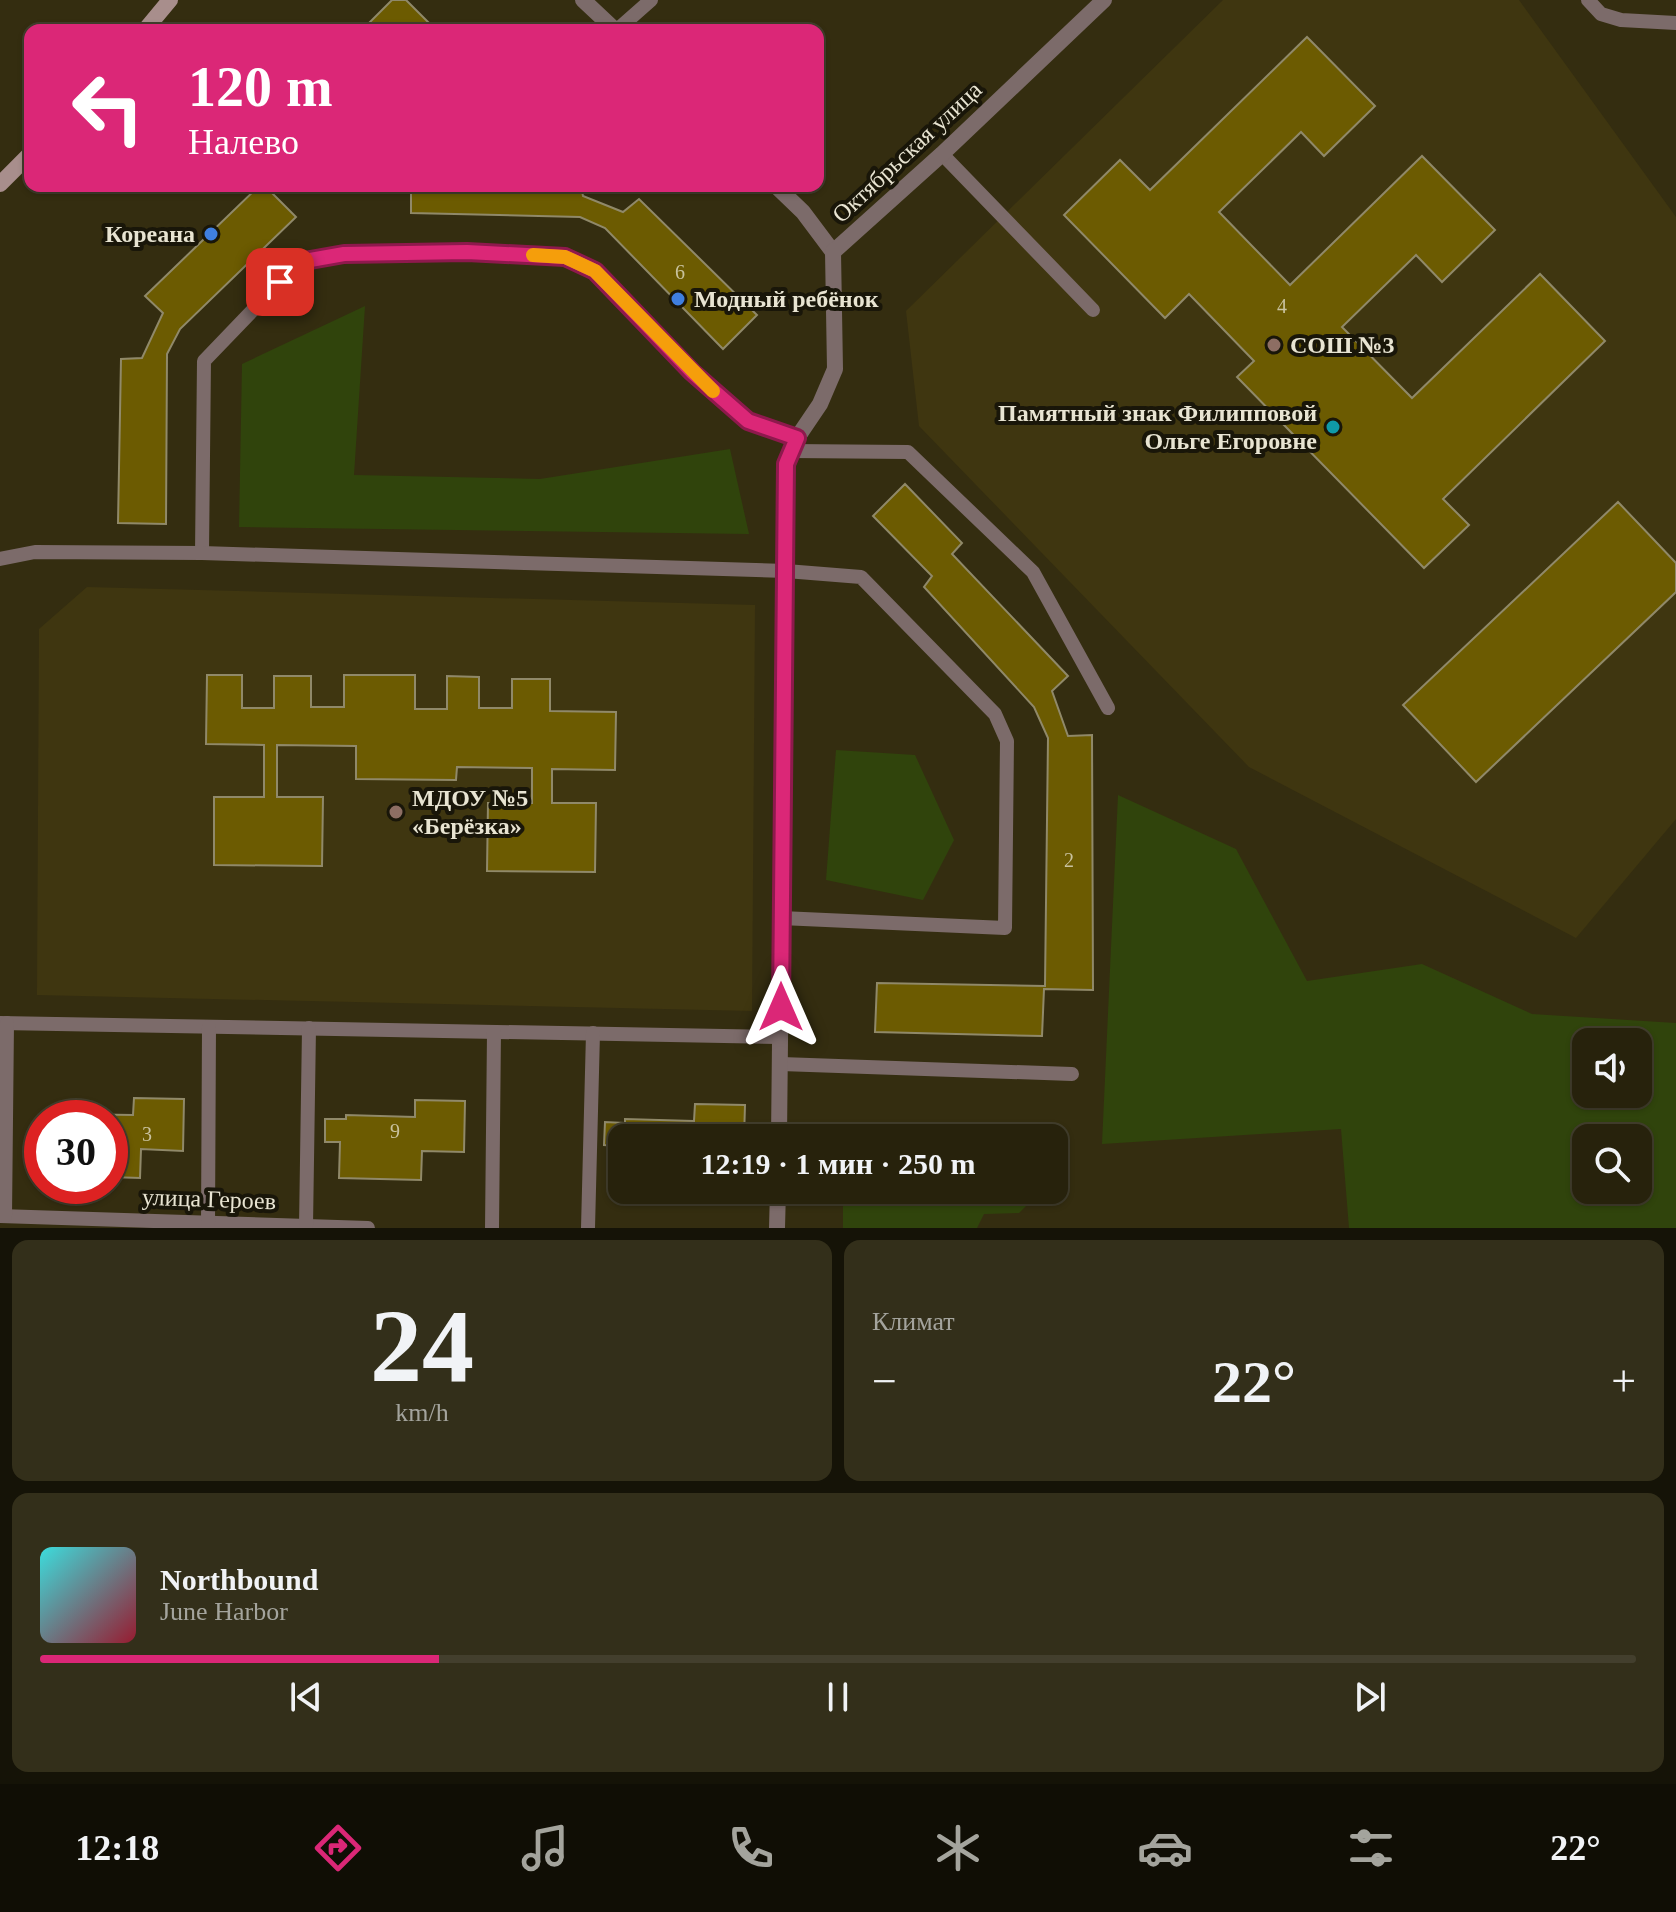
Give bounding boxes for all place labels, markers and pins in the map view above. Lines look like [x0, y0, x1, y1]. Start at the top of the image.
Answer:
place label: Кореана [105, 221, 195, 247]
marker: Кореана [202, 225, 220, 243]
pin [246, 248, 314, 316]
place label: Модный ребёнок [694, 286, 879, 312]
marker: Модный ребёнок [669, 290, 687, 308]
place label: СОШ №3 [1290, 332, 1394, 358]
marker: СОШ №3 [1265, 336, 1283, 354]
place label: Памятный знак Филипповой Ольге Егоровне [998, 400, 1317, 454]
marker: Памятный знак Филипповой Ольге Егоровне [1324, 418, 1342, 436]
place label: МДОУ №5 «Берёзка» [412, 785, 528, 839]
marker: МДОУ №5 «Берёзка» [387, 803, 405, 821]

